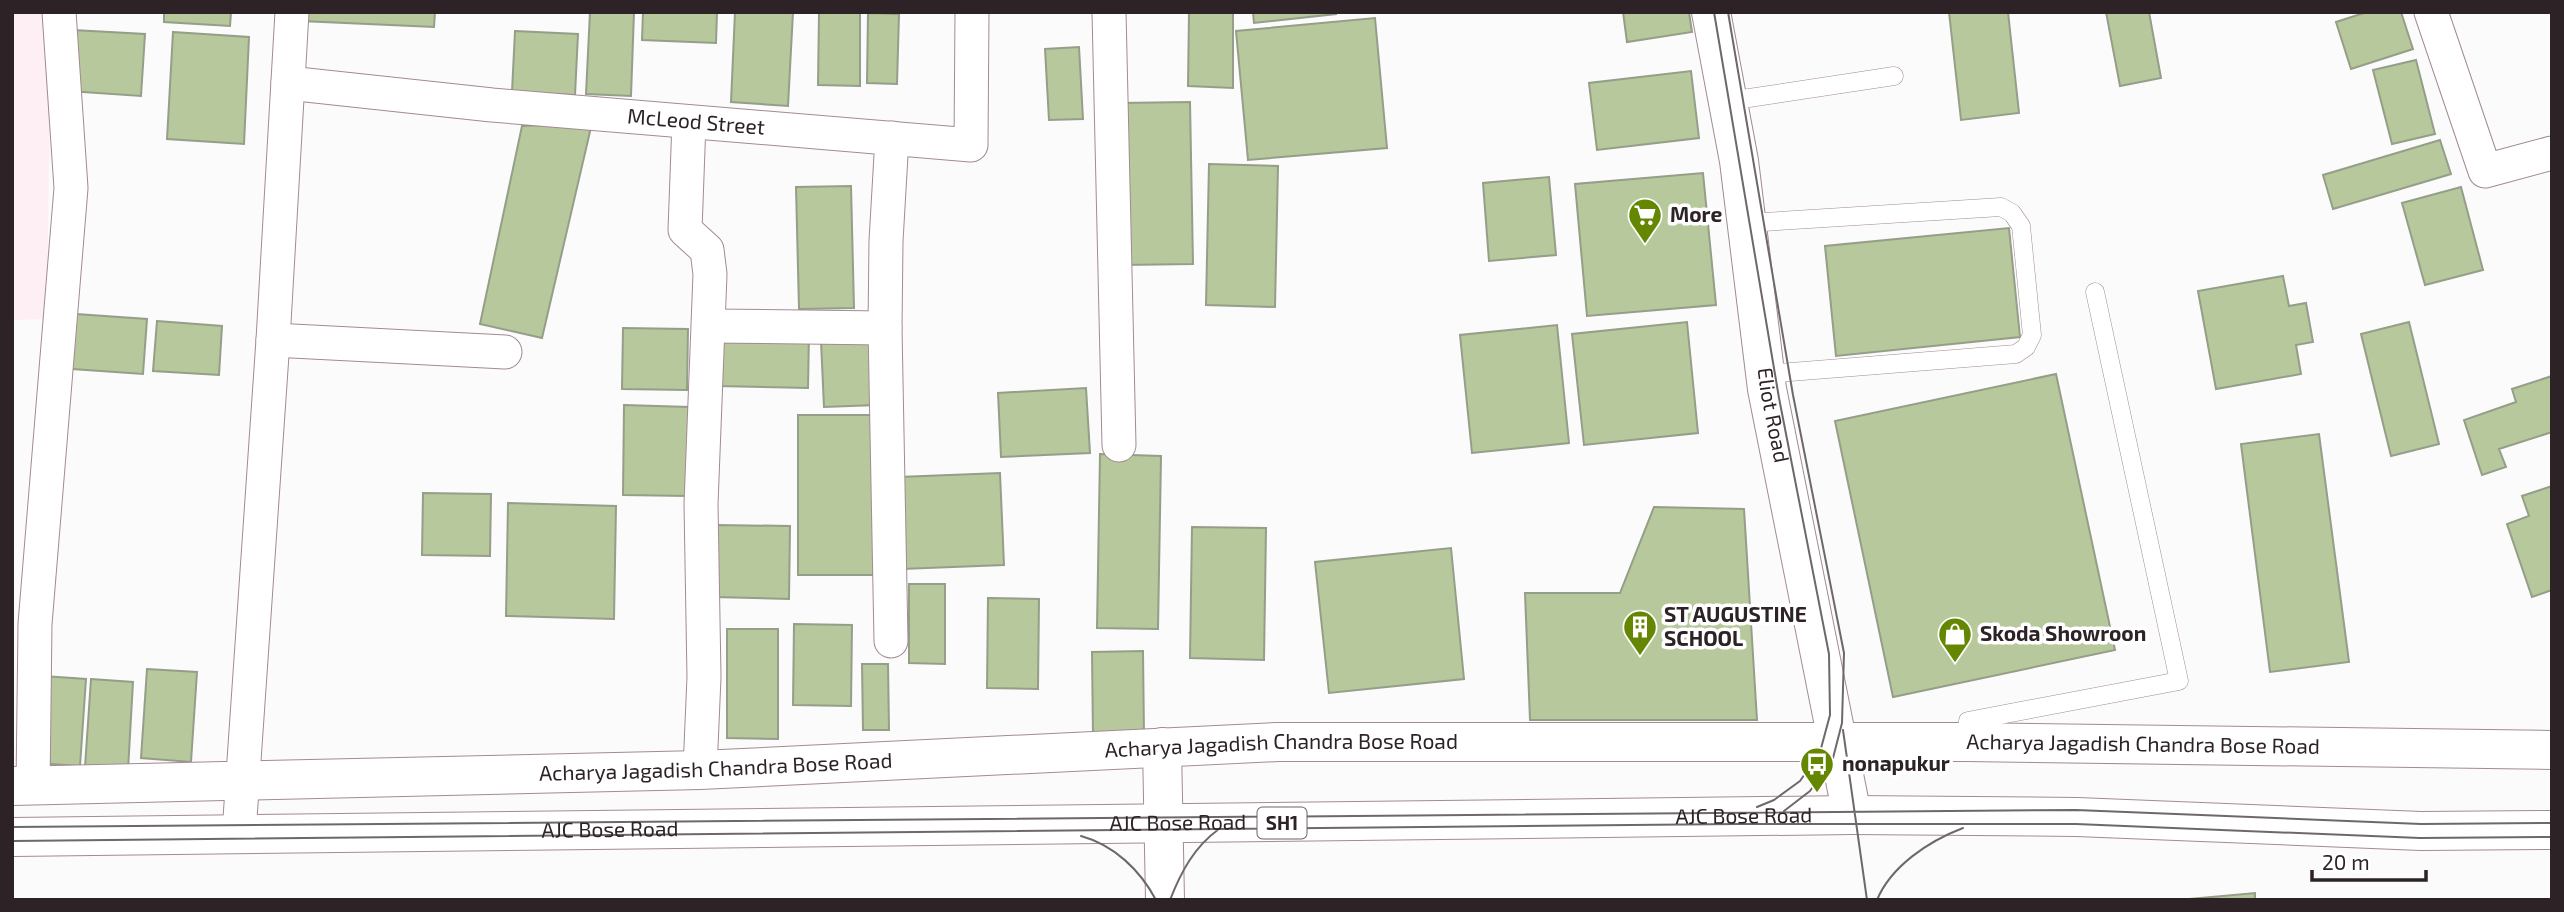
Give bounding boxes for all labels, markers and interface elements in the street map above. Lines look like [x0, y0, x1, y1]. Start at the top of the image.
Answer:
street label: McLeod Street [627, 102, 766, 139]
supermarket icon: More [1626, 196, 1664, 245]
place label: More [1670, 201, 1722, 226]
street label: Eliot Road [1753, 366, 1795, 465]
place label: ST AUGUSTINE SCHOOL [1664, 601, 1807, 650]
building icon: ST AUGUSTINE SCHOOL [1621, 608, 1659, 657]
shop icon: Skoda Showroon [1936, 615, 1974, 664]
place label: Skoda Showroon [1980, 620, 2146, 645]
street label: Acharya Jagadish Chandra Bose Road [1104, 728, 1458, 761]
street label: Acharya Jagadish Chandra Bose Road [1966, 728, 2320, 758]
bus stop icon: nonapukur [1798, 745, 1836, 794]
street label: Acharya Jagadish Chandra Bose Road [539, 747, 893, 785]
place label: nonapukur [1842, 750, 1950, 775]
street label: AJC Bose Road [1675, 801, 1812, 828]
street label: AJC Bose Road [1109, 808, 1246, 835]
road number: SH1 [1258, 808, 1306, 838]
street label: AJC Bose Road [541, 815, 679, 842]
scale bar [2312, 838, 2426, 882]
text: 20 m [2322, 849, 2370, 874]

